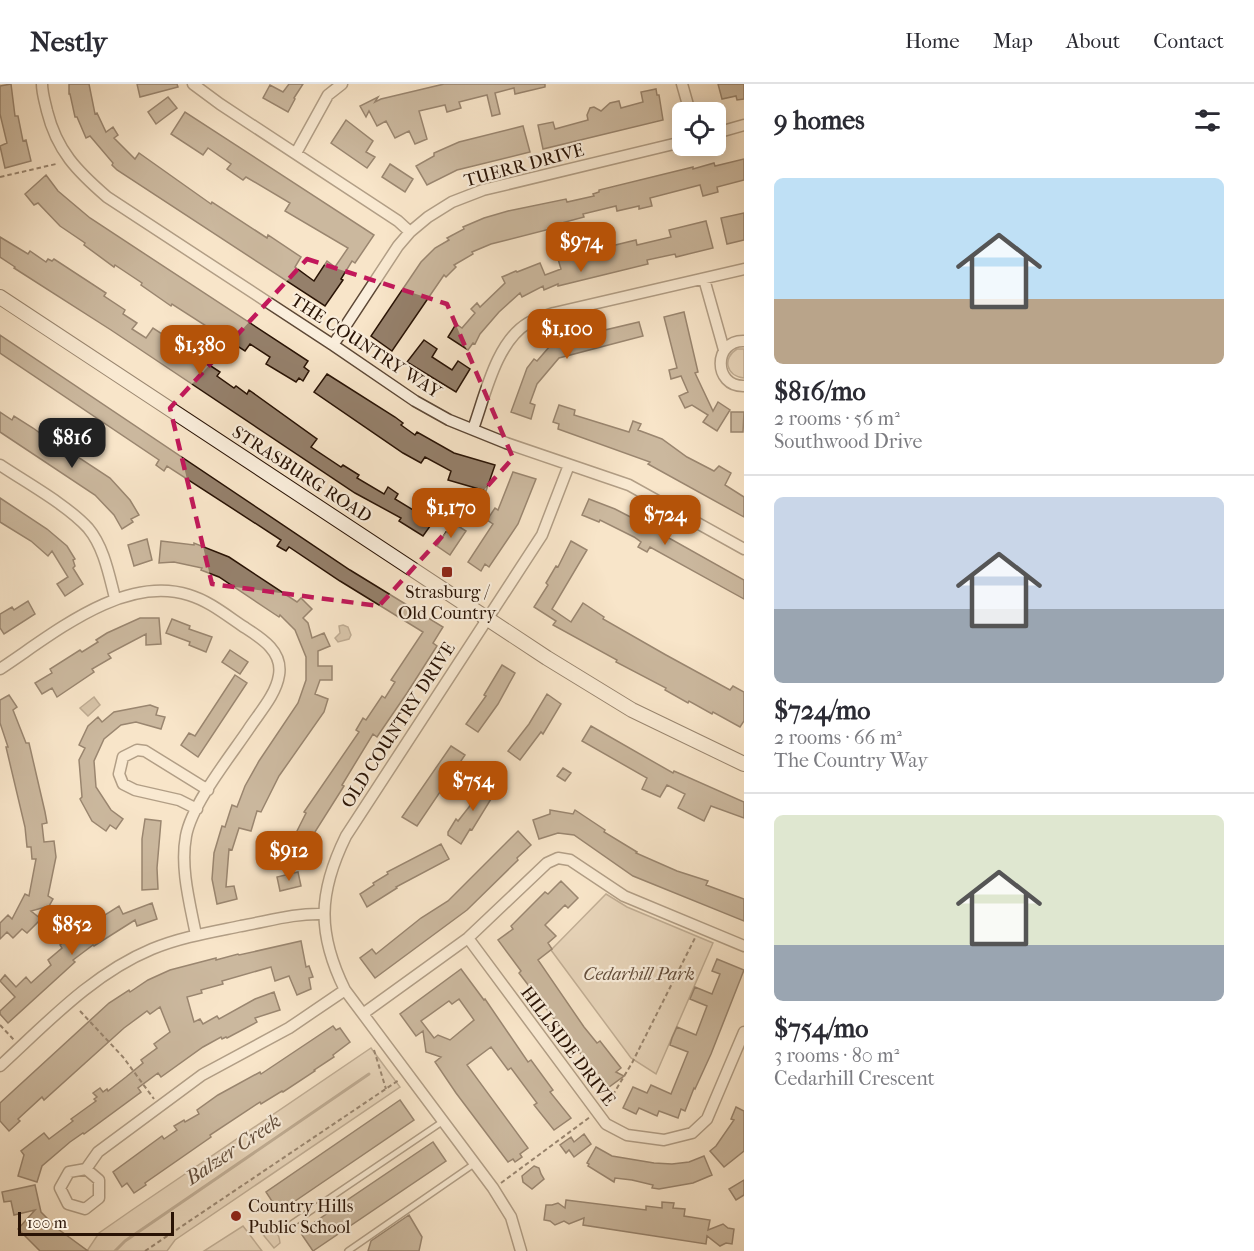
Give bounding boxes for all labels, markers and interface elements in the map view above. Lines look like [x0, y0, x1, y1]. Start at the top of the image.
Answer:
text: Nestly [30, 25, 107, 58]
text: Home [905, 29, 960, 53]
text: Map [993, 29, 1033, 53]
text: About [1066, 29, 1120, 53]
text: Contact [1153, 29, 1224, 53]
map controls [672, 102, 726, 156]
button: locate [672, 102, 726, 156]
icon: filters [1191, 104, 1224, 137]
text: 9 homes [774, 105, 865, 136]
street label: TUERR DRIVE [462, 139, 586, 192]
icon: home [945, 217, 1053, 325]
pin: $974 [545, 222, 617, 273]
text: $974 [560, 230, 602, 253]
street label: THE COUNTRY WAY [287, 290, 446, 403]
pin: $1,100 [518, 309, 616, 360]
text: $1,100 [541, 317, 593, 340]
pin: $1,380 [151, 325, 249, 376]
text: $1,380 [174, 333, 226, 356]
text: $816/mo [774, 376, 866, 407]
text: 2 rooms · 56 m² [774, 407, 900, 430]
pin: $816 [36, 418, 108, 469]
street label: STRASBURG ROAD [228, 421, 375, 527]
text: $816 [53, 426, 91, 449]
text: Southwood Drive [774, 430, 922, 453]
pin: $1,170 [402, 488, 500, 539]
pin: $724 [629, 495, 701, 546]
text: $1,170 [426, 496, 476, 519]
text: $724 [644, 503, 686, 526]
icon: home [945, 536, 1053, 644]
marker: Strasburg / Old Country [440, 565, 454, 579]
place label: Strasburg / Old Country [398, 582, 497, 624]
street label: OLD COUNTRY DRIVE [337, 639, 460, 812]
text: $724/mo [774, 695, 871, 726]
text: 2 rooms · 66 m² [774, 726, 902, 749]
text: The Country Way [774, 749, 928, 772]
pin: $754 [437, 761, 509, 812]
text: $754 [452, 769, 494, 792]
pin: $912 [253, 831, 325, 882]
text: $912 [270, 839, 308, 862]
icon: home [945, 854, 1053, 962]
pin: $852 [36, 905, 108, 956]
text: $852 [52, 913, 92, 936]
park label: Cedarhill Park [583, 964, 695, 985]
street label: HILLSIDE DRIVE [516, 982, 619, 1110]
text: $754/mo [774, 1013, 868, 1044]
text: 3 rooms · 80 m² [774, 1044, 899, 1067]
text: Cedarhill Crescent [774, 1067, 935, 1090]
water label: Balzer Creek [180, 1109, 285, 1190]
place label: Country Hills Public School [248, 1196, 354, 1238]
scale bar [18, 1209, 174, 1236]
marker: Country Hills Public School [229, 1209, 243, 1223]
text: 100 m [27, 1213, 67, 1232]

